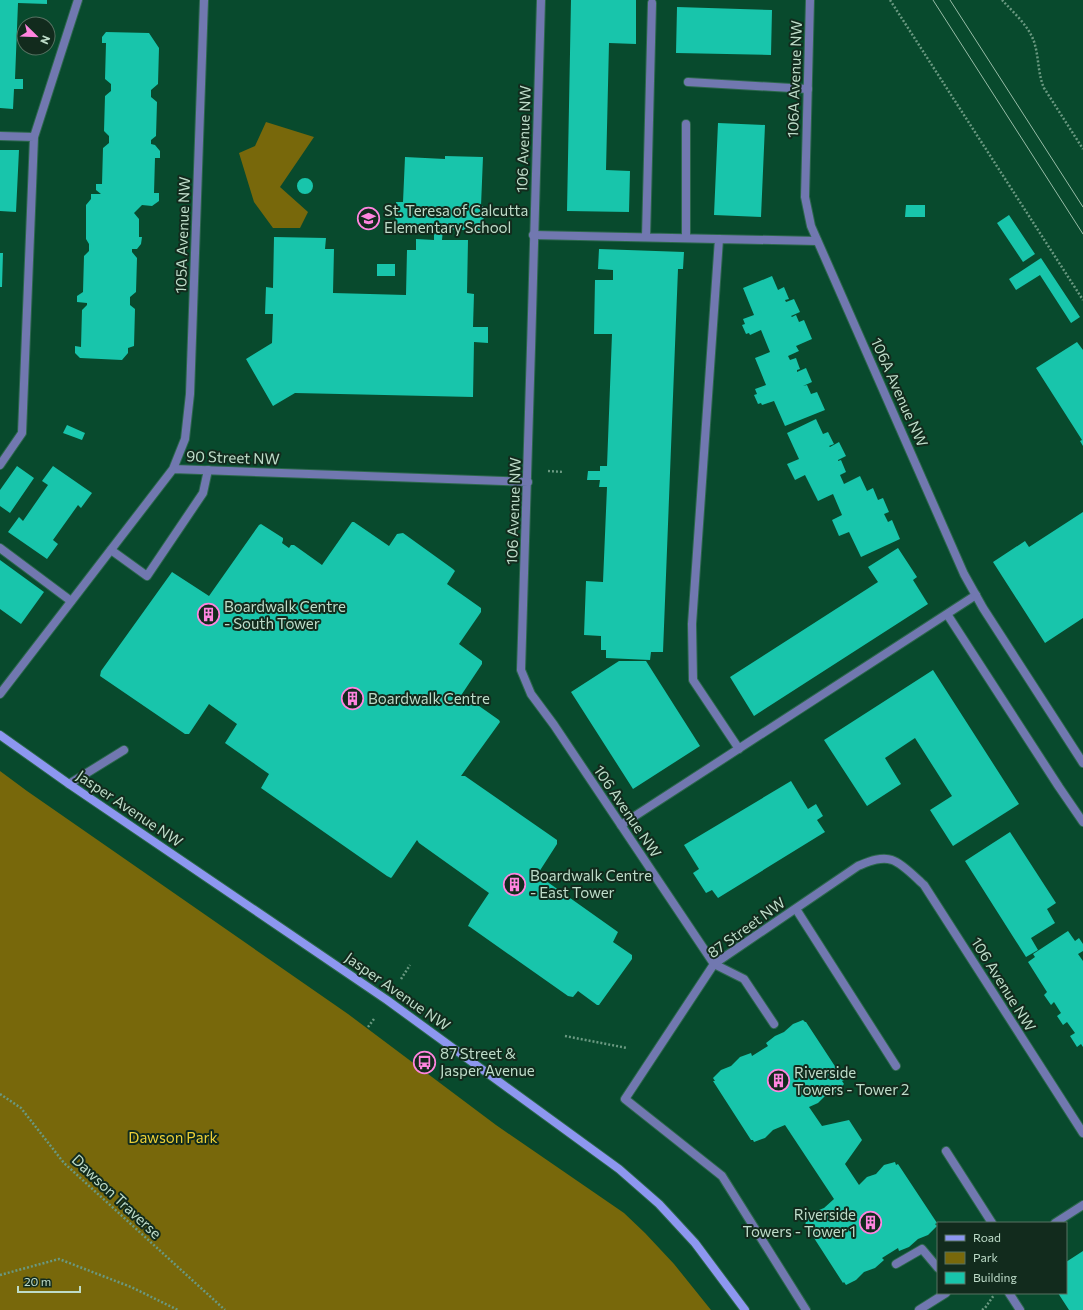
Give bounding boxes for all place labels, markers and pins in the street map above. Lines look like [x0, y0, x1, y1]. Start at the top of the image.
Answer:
place label: St. Teresa of Calcutta Elementary School [384, 201, 528, 236]
school or university icon: St. Teresa of Calcutta Elementary School [356, 206, 382, 232]
place label: Boardwalk Centre - South Tower [224, 597, 346, 632]
building icon: Boardwalk Centre - South Tower [196, 602, 222, 628]
building icon: Boardwalk Centre [339, 685, 365, 711]
place label: Boardwalk Centre [368, 689, 490, 707]
place label: Boardwalk Centre - East Tower [530, 866, 652, 901]
building icon: Boardwalk Centre - East Tower [501, 871, 527, 897]
place label: 87 Street & Jasper Avenue [440, 1044, 535, 1079]
bus stop icon: 87 Street & Jasper Avenue [411, 1049, 437, 1075]
place label: Riverside Towers - Tower 2 [794, 1063, 909, 1098]
building icon: Riverside Towers - Tower 2 [765, 1068, 791, 1094]
place label: Riverside Towers - Tower 1 [742, 1205, 856, 1240]
building icon: Riverside Towers - Tower 1 [858, 1210, 884, 1236]

